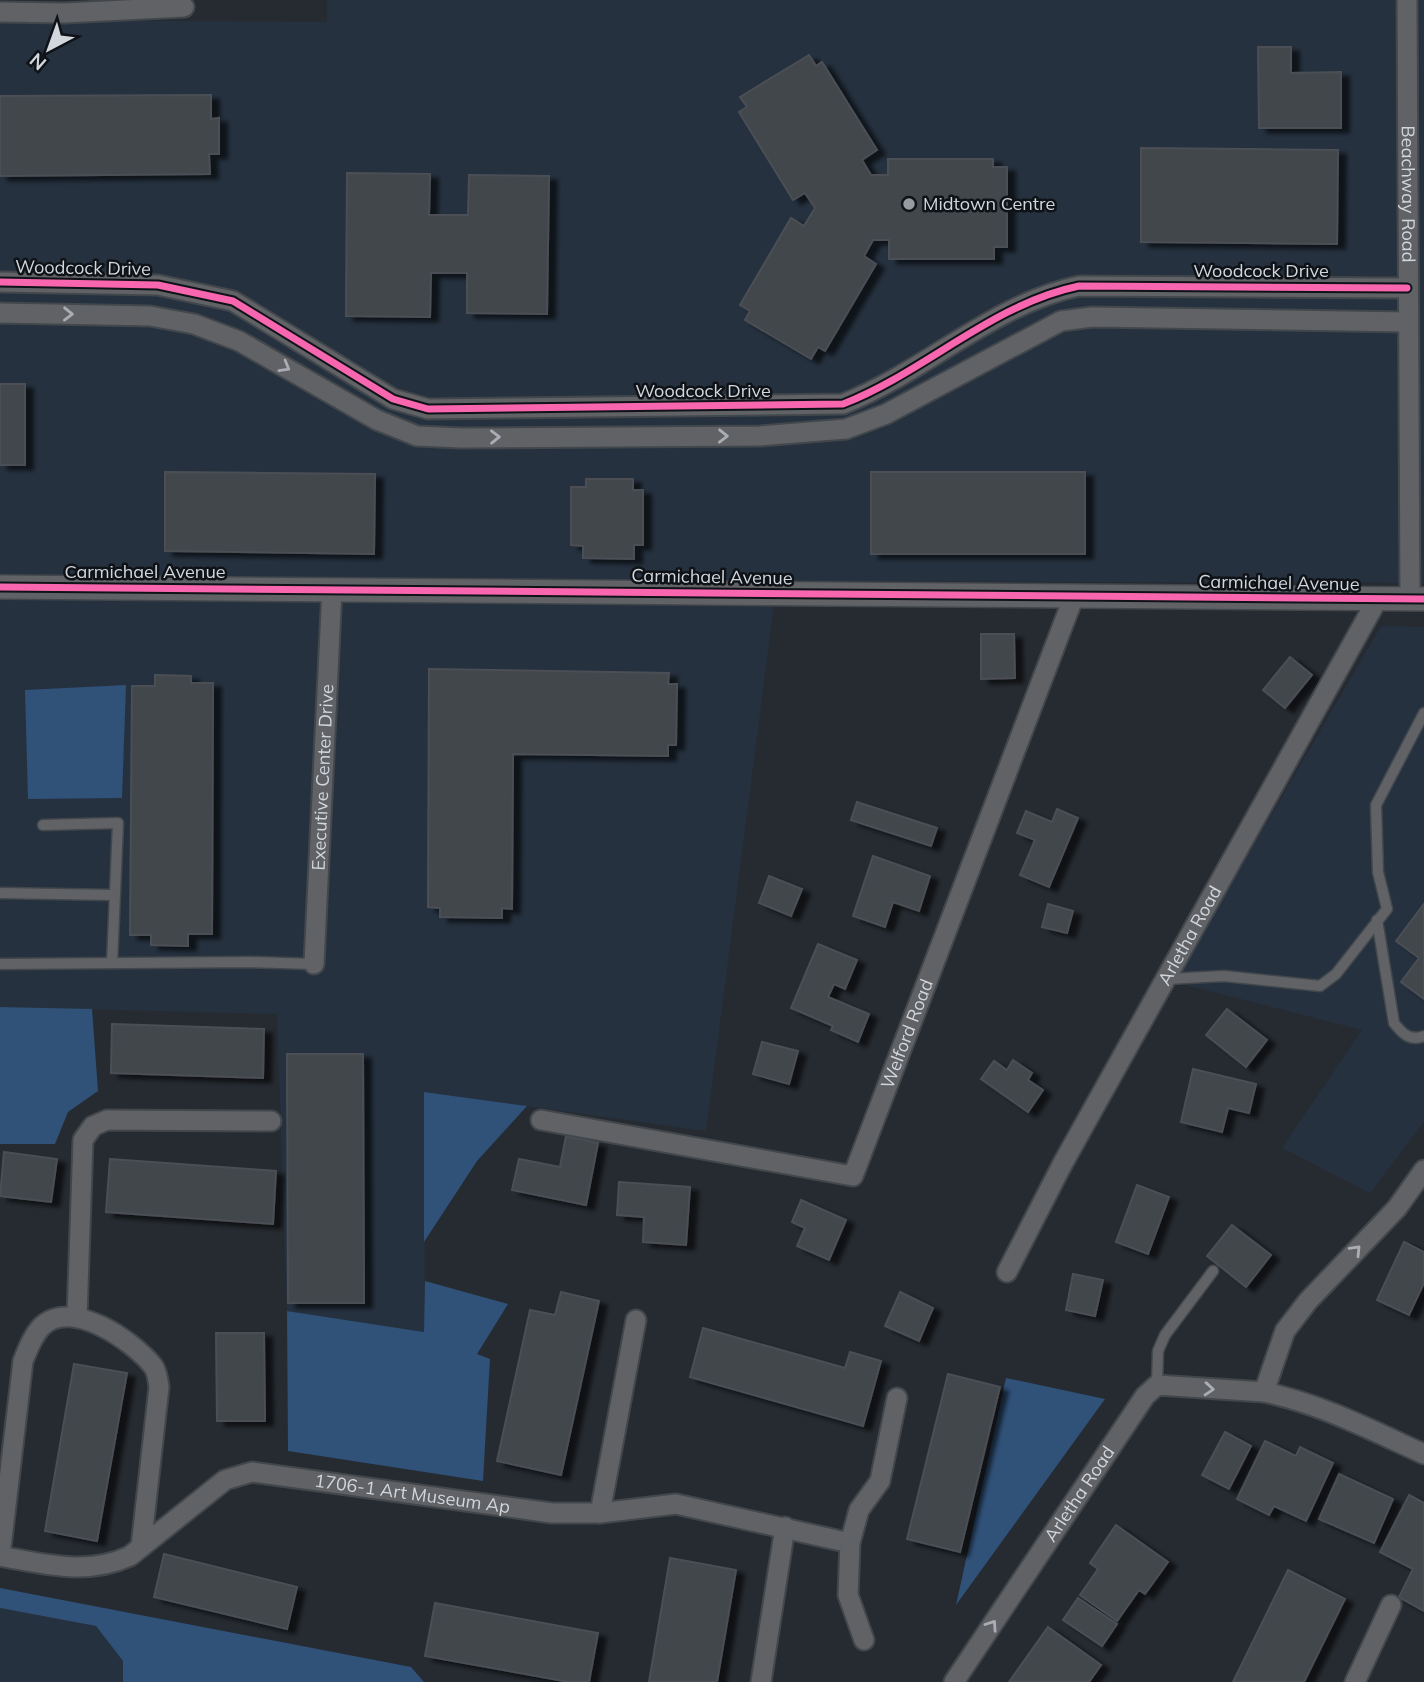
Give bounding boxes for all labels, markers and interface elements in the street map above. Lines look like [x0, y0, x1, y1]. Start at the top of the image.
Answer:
north arrow [14, 14, 84, 84]
text: N [25, 48, 51, 76]
street label: Beachway Road [1397, 126, 1420, 262]
place label: Midtown Centre [923, 192, 1055, 215]
marker: Midtown Centre [901, 196, 917, 212]
street label: Woodcock Drive [15, 255, 151, 280]
street label: Woodcock Drive [1193, 259, 1329, 282]
one-way arrow [63, 306, 74, 322]
one-way arrow [278, 359, 290, 372]
street label: Woodcock Drive [635, 379, 771, 402]
one-way arrow [718, 428, 728, 444]
one-way arrow [490, 429, 501, 445]
street label: Carmichael Avenue [64, 560, 226, 583]
street label: Carmichael Avenue [631, 564, 793, 589]
street label: Carmichael Avenue [1198, 570, 1360, 595]
street label: Executive Center Drive [307, 683, 338, 871]
street label: Arletha Road [1152, 881, 1226, 989]
street label: Welford Road [875, 976, 938, 1092]
one-way arrow [1348, 1245, 1361, 1258]
one-way arrow [1204, 1381, 1215, 1396]
street label: Arletha Road [1039, 1441, 1119, 1546]
street label: 1706-1 Art Museum Ap [313, 1469, 512, 1518]
one-way arrow [983, 1620, 996, 1633]

